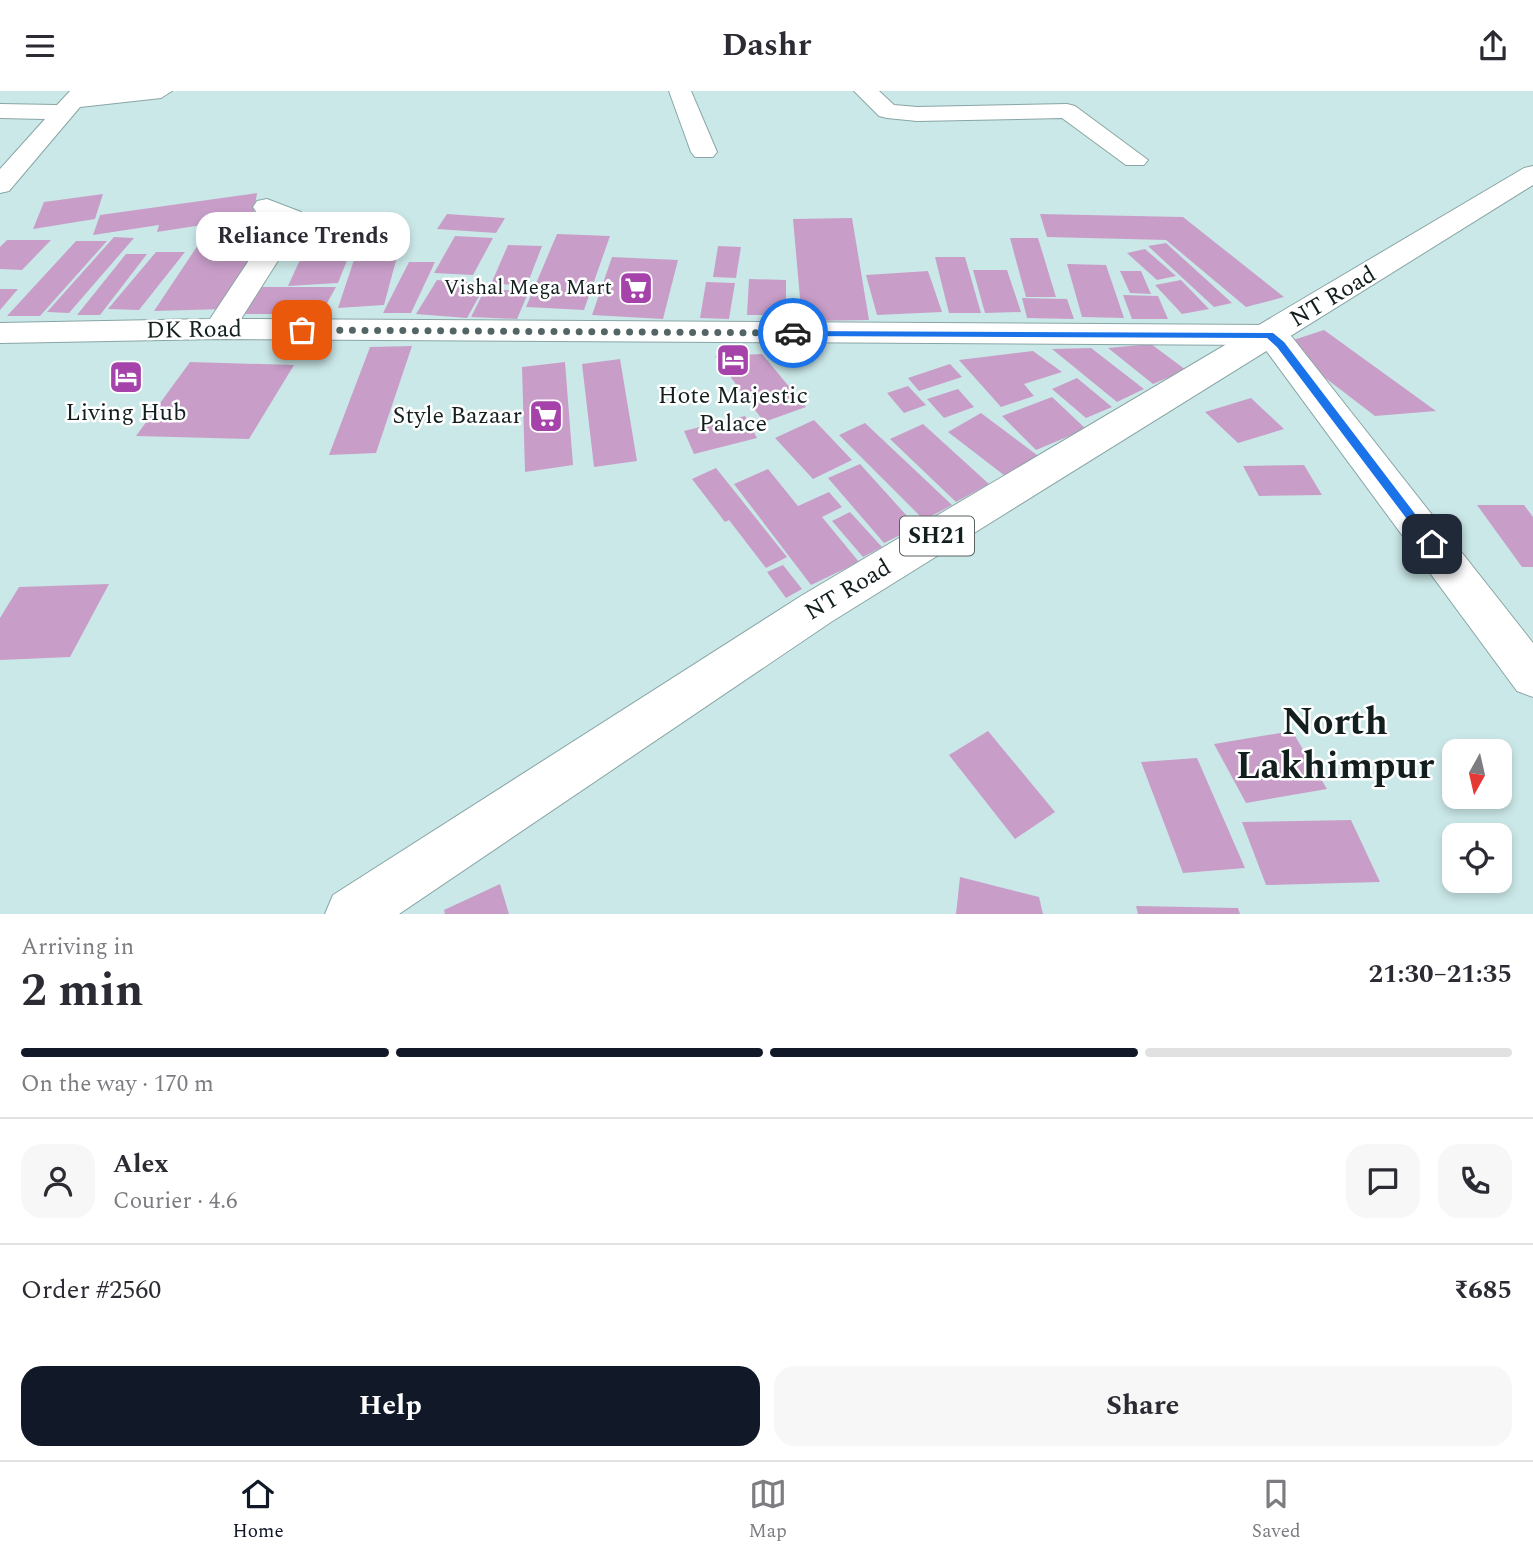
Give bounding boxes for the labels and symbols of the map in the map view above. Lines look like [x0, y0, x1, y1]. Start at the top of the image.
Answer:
callout: Reliance Trends [195, 211, 409, 260]
street label: NT Road [1283, 257, 1383, 337]
supermarket icon: Vishal Mega Mart [617, 269, 655, 307]
place label: Vishal Mega Mart [444, 272, 612, 304]
courier [758, 298, 828, 368]
pin [272, 300, 332, 360]
street label: DK Road [146, 311, 242, 349]
hotel icon: Hote Majestic Palace [714, 341, 752, 379]
hotel icon: Living Hub [107, 358, 145, 396]
place label: Hote Majestic Palace [658, 378, 808, 442]
place label: Living Hub [65, 395, 187, 431]
supermarket icon: Style Bazaar [527, 397, 565, 435]
place label: Style Bazaar [392, 398, 522, 434]
pin [1402, 514, 1462, 574]
road number: SH21 [900, 517, 974, 555]
street label: NT Road [798, 550, 898, 630]
district label: North Lakhimpur [1236, 694, 1435, 796]
north arrow [1442, 739, 1512, 809]

